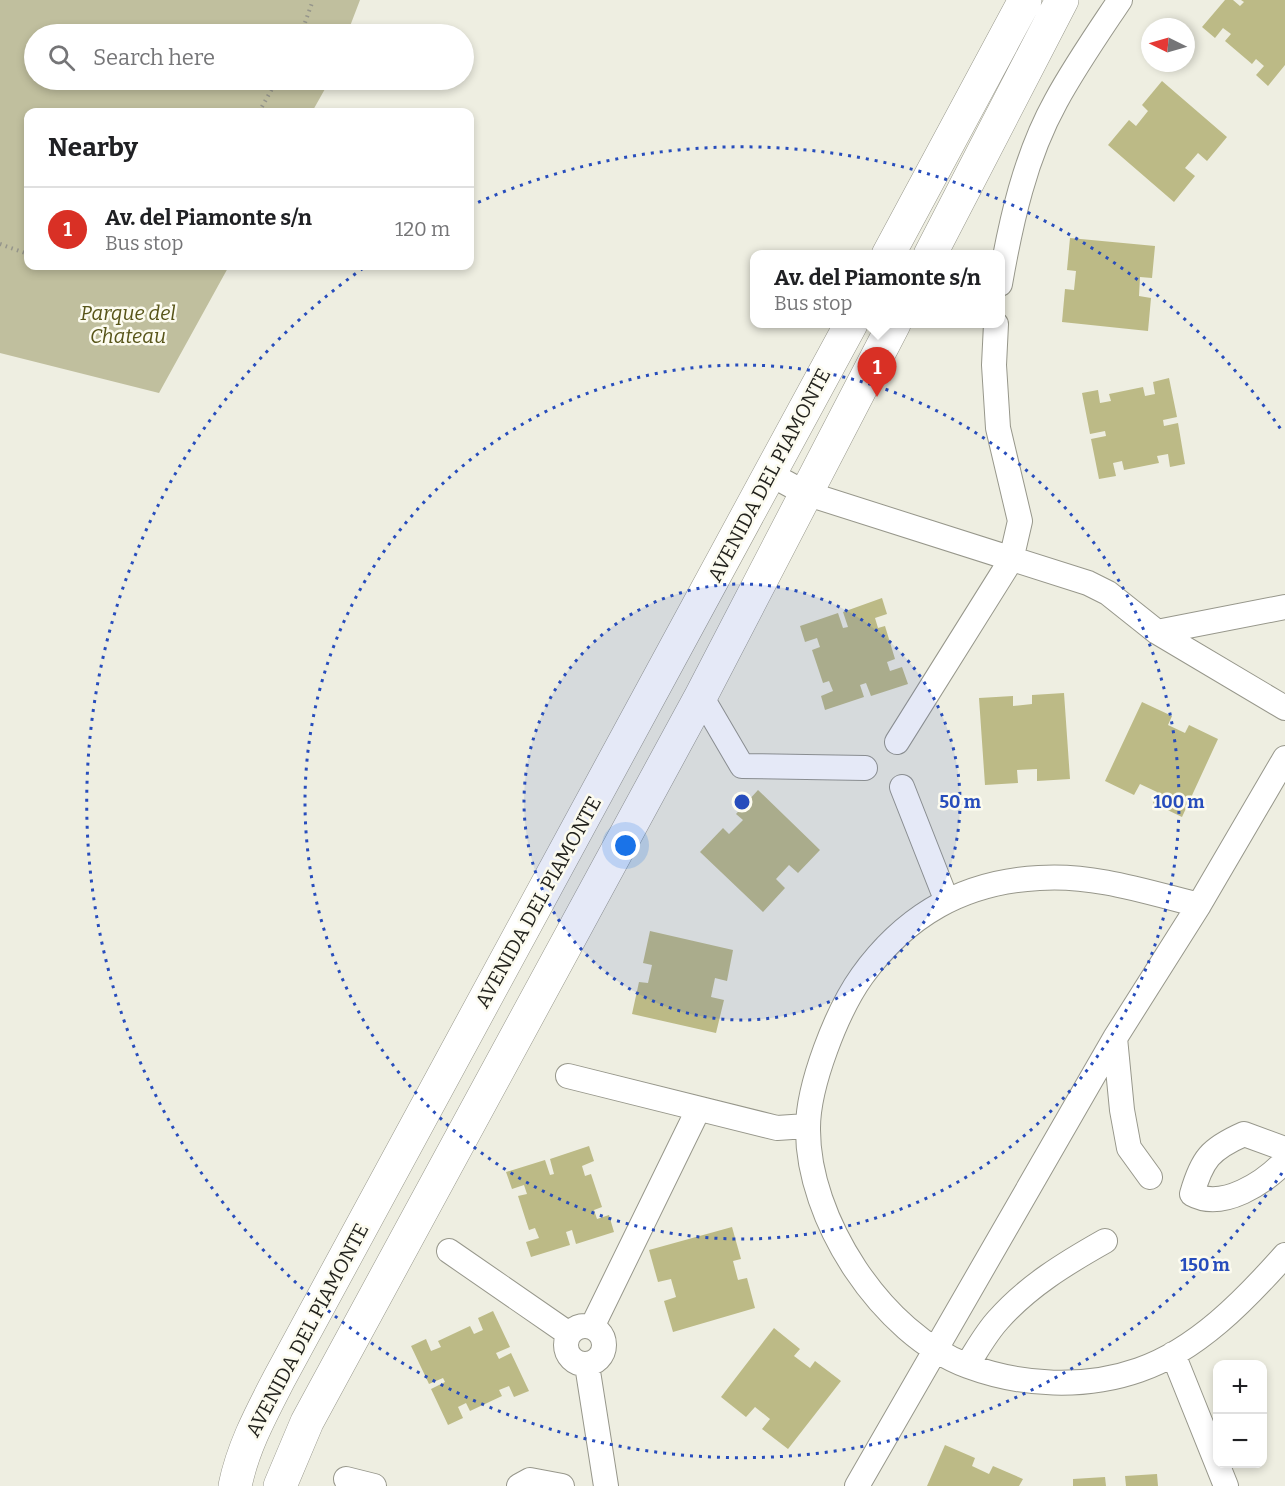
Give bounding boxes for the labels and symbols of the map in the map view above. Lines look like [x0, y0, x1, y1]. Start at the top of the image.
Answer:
north arrow [1141, 18, 1195, 72]
park label: Parque del Chateau [80, 301, 176, 348]
pin: 1 [858, 348, 896, 397]
street label: AVENIDA DEL PIAMONTE [703, 364, 835, 586]
text: 50 m [939, 791, 981, 813]
text: 100 m [1153, 791, 1205, 813]
street label: AVENIDA DEL PIAMONTE [470, 792, 606, 1012]
centre of rings [732, 792, 752, 812]
your location [611, 831, 640, 860]
street label: AVENIDA DEL PIAMONTE [241, 1219, 373, 1441]
text: 150 m [1180, 1254, 1230, 1276]

